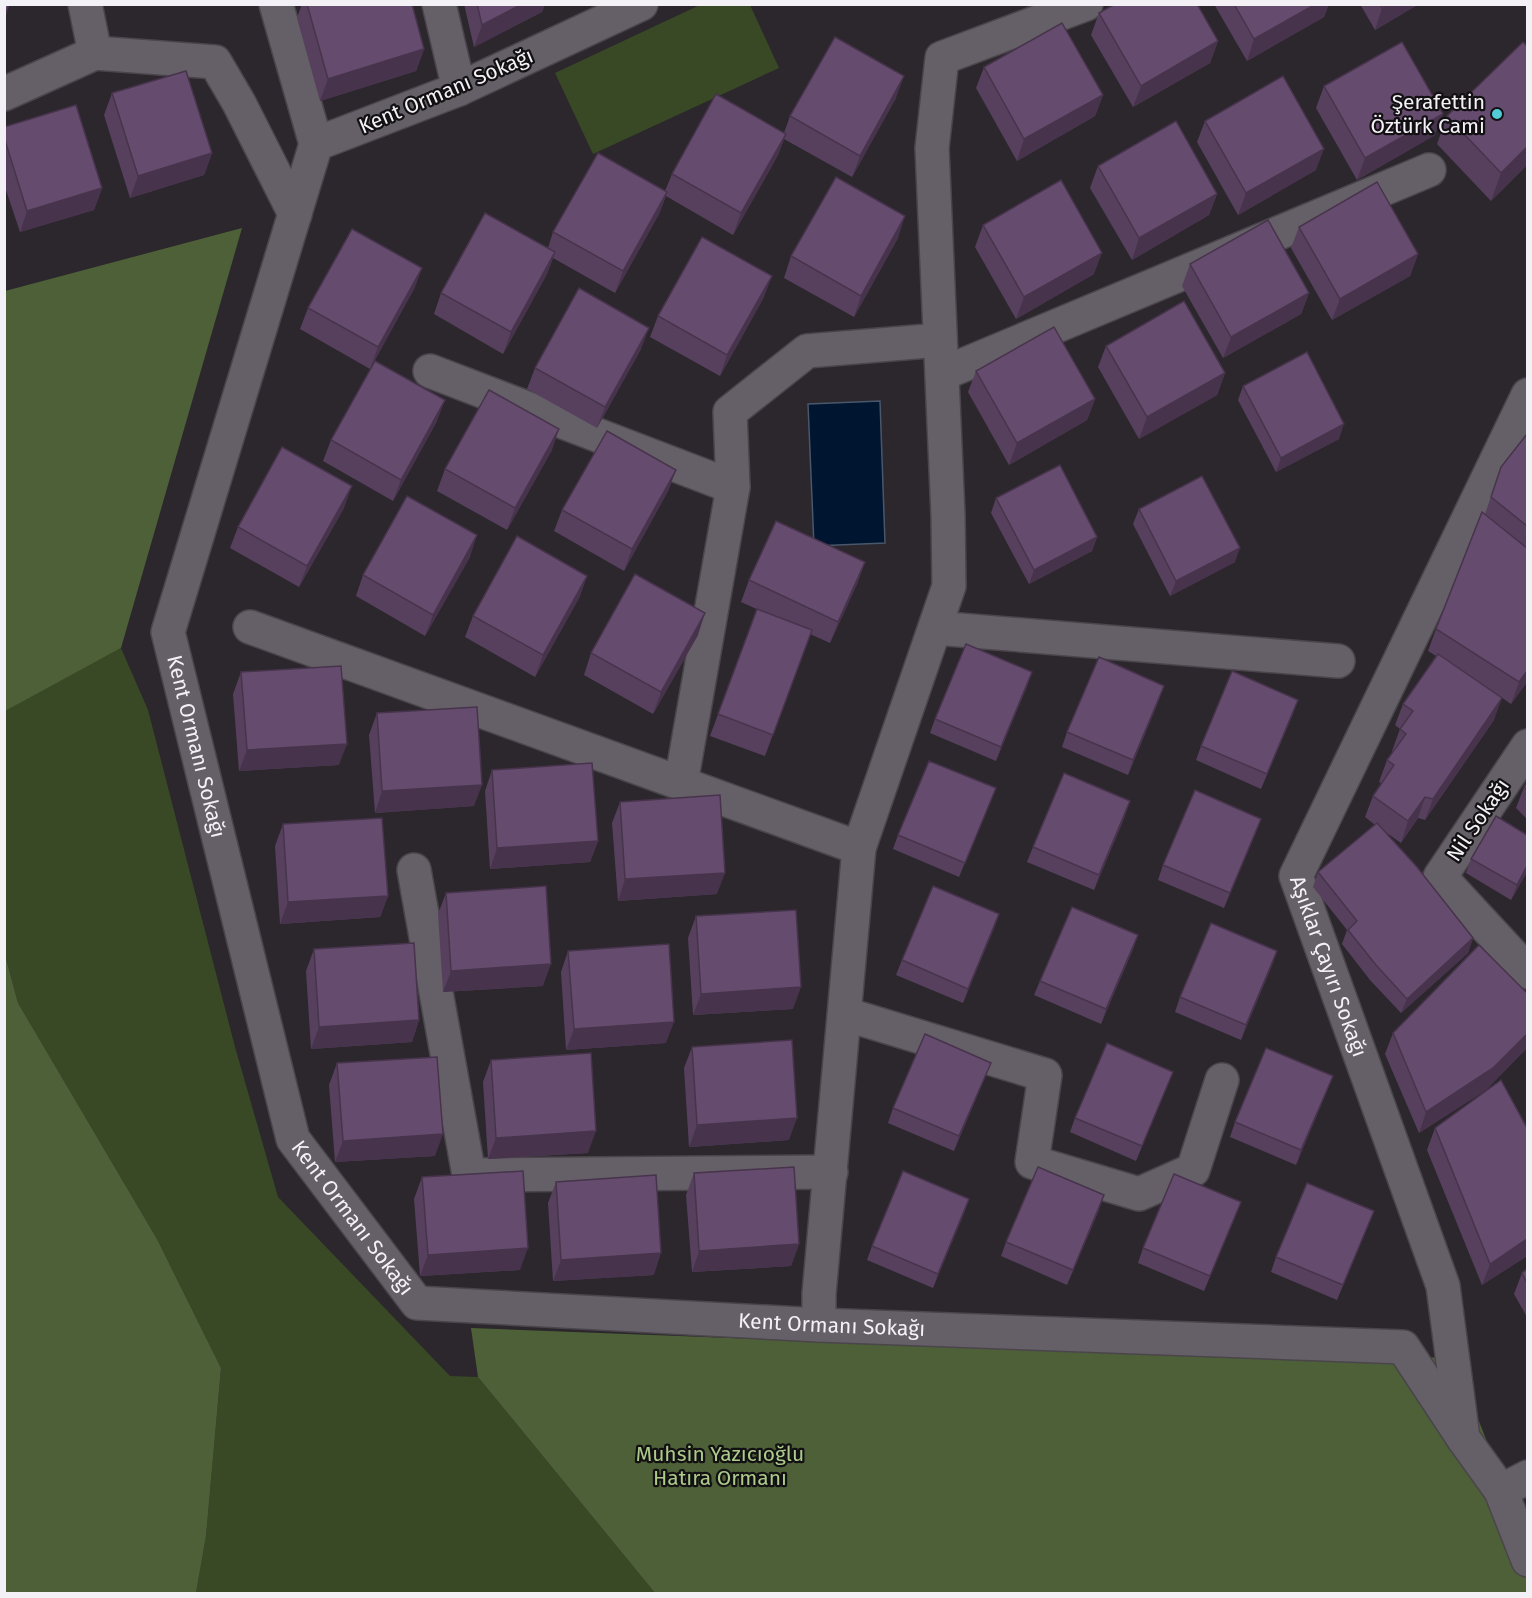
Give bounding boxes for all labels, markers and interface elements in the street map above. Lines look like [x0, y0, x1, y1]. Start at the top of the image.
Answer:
street label: Kent Ormanı Sokağı [355, 42, 537, 140]
place label: Şerafettin Öztürk Cami [1370, 89, 1485, 139]
marker: Şerafettin Öztürk Cami [1490, 107, 1504, 121]
street label: Kent Ormanı Sokağı [161, 653, 231, 841]
street label: Nil Sokağı [1441, 774, 1515, 866]
street label: Aşıklar Çayırı Sokağı [1284, 872, 1373, 1060]
street label: Kent Ormanı Sokağı [286, 1135, 419, 1300]
street label: Kent Ormanı Sokağı [737, 1308, 926, 1342]
park label: Muhsin Yazıcıoğlu Hatıra Ormanı [636, 1441, 804, 1491]

